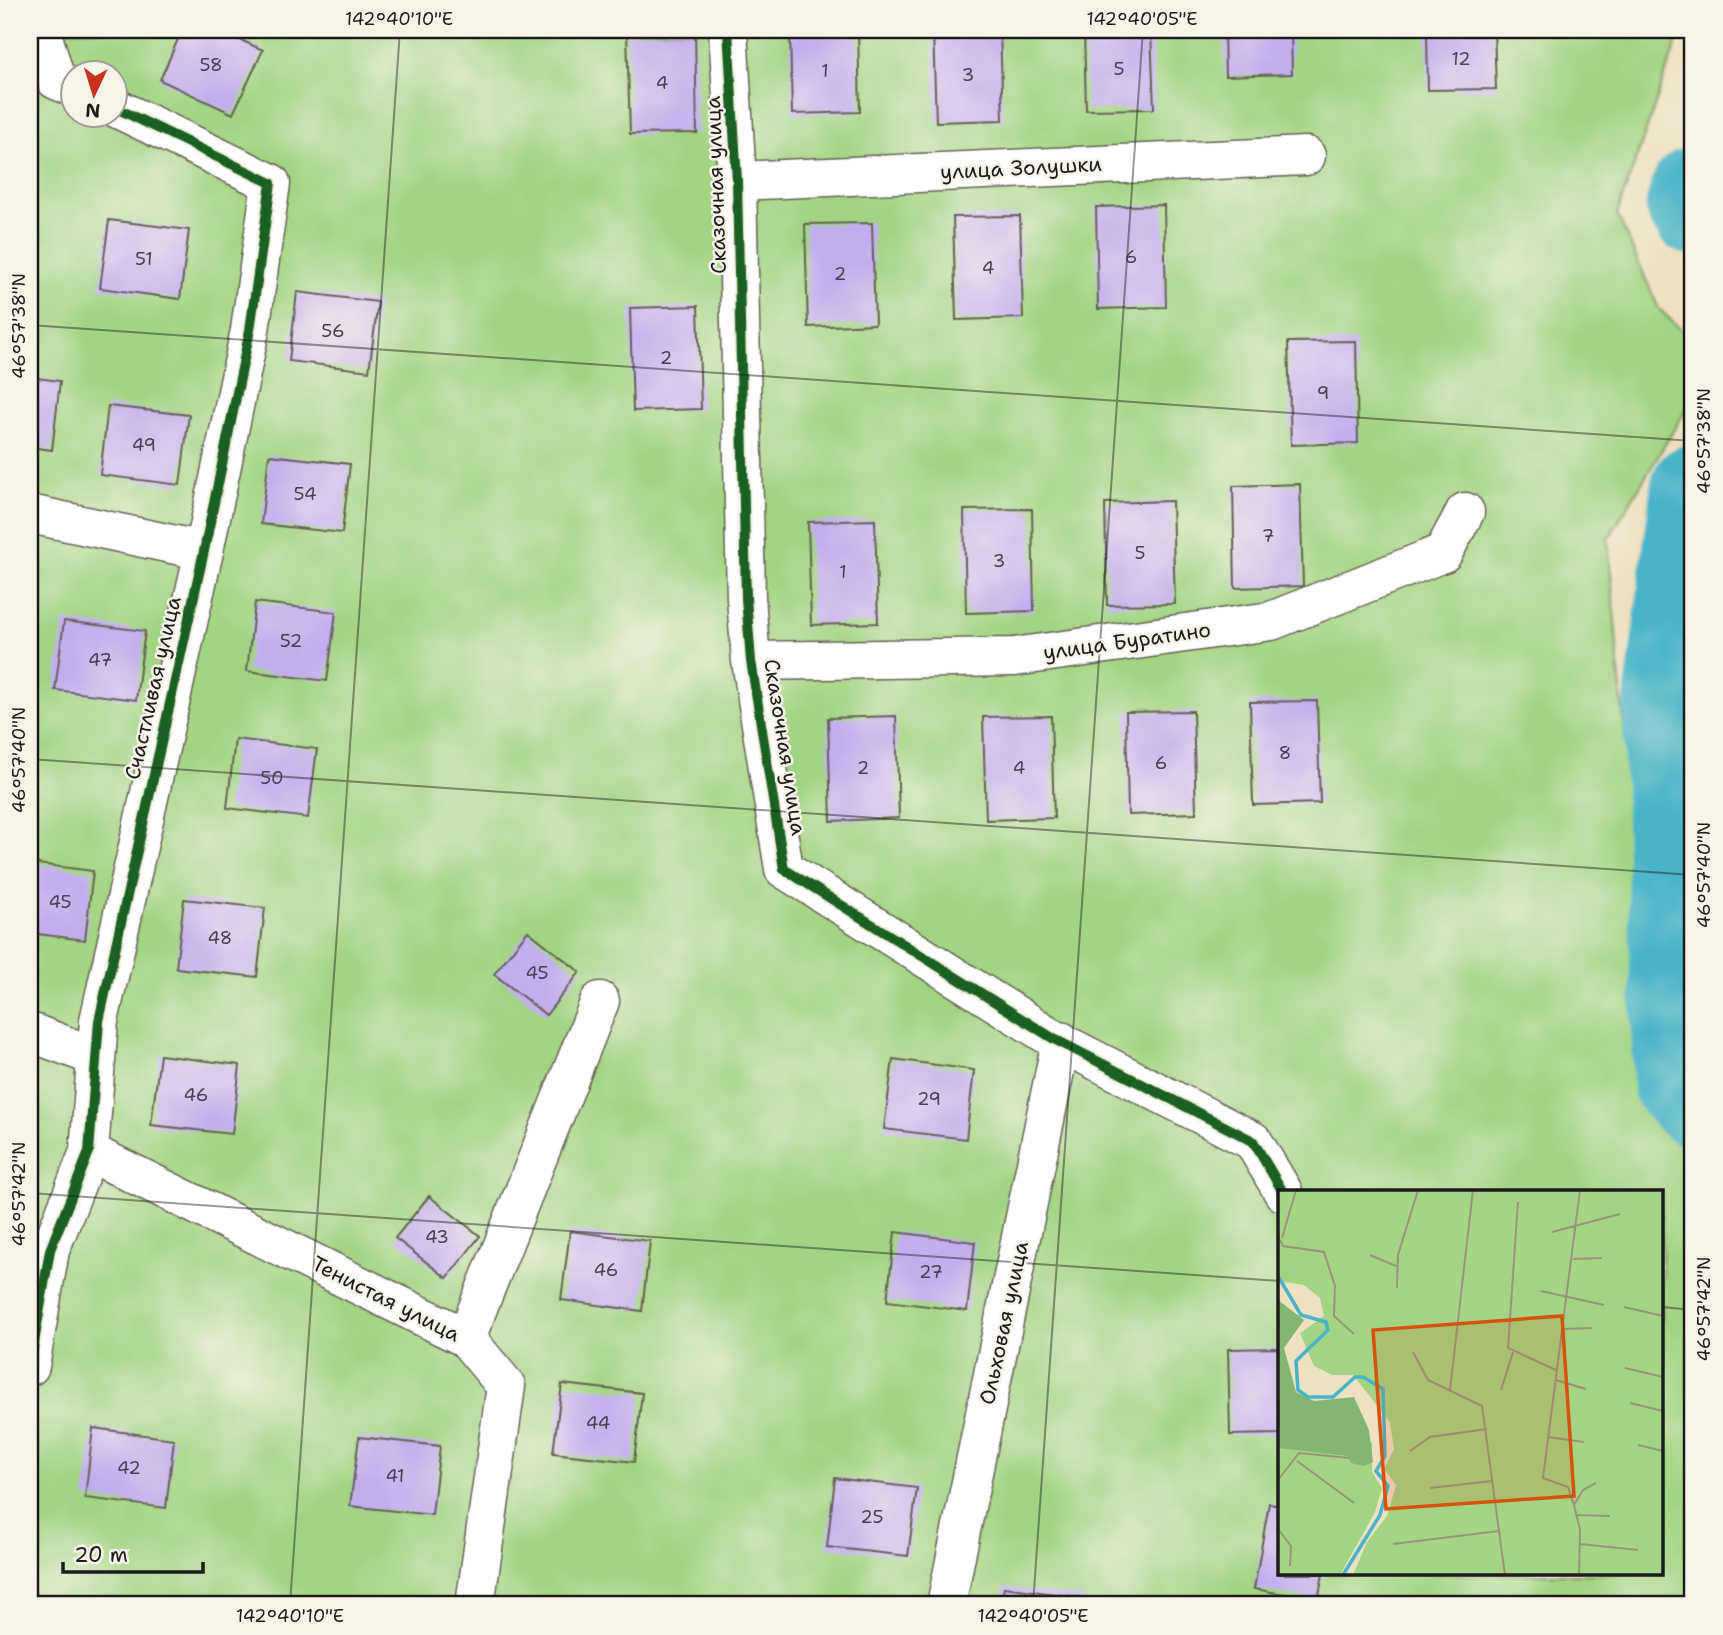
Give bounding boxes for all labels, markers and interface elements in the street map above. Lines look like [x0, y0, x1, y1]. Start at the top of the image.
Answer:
text: 142°40'10"E [345, 7, 453, 31]
text: 142°40'05"E [1087, 7, 1197, 31]
house number: 12 [1451, 47, 1471, 71]
house number: 58 [199, 53, 223, 77]
house number: 5 [1113, 57, 1125, 81]
house number: 1 [821, 59, 829, 83]
north arrow [60, 60, 130, 130]
house number: 3 [962, 63, 974, 87]
house number: 4 [656, 71, 668, 95]
street label: Сказочная улица [699, 96, 733, 274]
text: N [84, 97, 101, 123]
street label: улица Золушки [939, 150, 1103, 186]
house number: 6 [1125, 245, 1137, 269]
house number: 51 [135, 247, 153, 271]
house number: 4 [982, 256, 994, 280]
house number: 2 [834, 262, 846, 286]
text: 46°57'38"N [7, 273, 31, 379]
house number: 56 [321, 319, 345, 343]
house number: 2 [660, 346, 672, 370]
house number: 9 [1317, 381, 1329, 405]
text: 46°57'38"N [1692, 388, 1716, 494]
house number: 49 [132, 433, 156, 457]
house number: 54 [293, 482, 317, 506]
house number: 7 [1262, 524, 1274, 548]
house number: 5 [1134, 541, 1146, 565]
house number: 3 [993, 549, 1005, 573]
house number: 1 [839, 560, 847, 584]
street label: Счастливая улица [118, 594, 188, 782]
street label: улица Буратино [1041, 615, 1213, 667]
house number: 52 [280, 629, 302, 653]
house number: 47 [88, 648, 112, 672]
street label: Сказочная улица [757, 657, 813, 837]
text: 46°57'40"N [7, 707, 31, 813]
house number: 8 [1279, 741, 1291, 765]
house number: 6 [1155, 751, 1167, 775]
house number: 2 [857, 756, 869, 780]
house number: 4 [1013, 756, 1025, 780]
house number: 50 [260, 766, 284, 790]
text: 46°57'40"N [1692, 822, 1716, 928]
house number: 45 [48, 890, 72, 914]
house number: 48 [208, 926, 232, 950]
house number: 45 [525, 961, 549, 985]
house number: 46 [184, 1083, 208, 1107]
house number: 29 [917, 1087, 941, 1111]
text: 46°57'42"N [7, 1141, 31, 1247]
inset map [1278, 1190, 1664, 1576]
house number: 43 [425, 1225, 449, 1249]
street label: Ольховая улица [973, 1239, 1035, 1407]
street label: Тенистая улица [307, 1250, 465, 1348]
text: 46°57'42"N [1692, 1256, 1716, 1362]
house number: 46 [594, 1258, 618, 1282]
house number: 27 [919, 1260, 943, 1284]
house number: 44 [586, 1411, 610, 1435]
house number: 42 [117, 1456, 141, 1480]
house number: 41 [385, 1464, 405, 1488]
house number: 25 [860, 1505, 884, 1529]
scale bar [63, 1530, 203, 1574]
text: 20 m [74, 1541, 128, 1569]
text: 142°40'10"E [236, 1604, 344, 1628]
text: 142°40'05"E [978, 1604, 1088, 1628]

